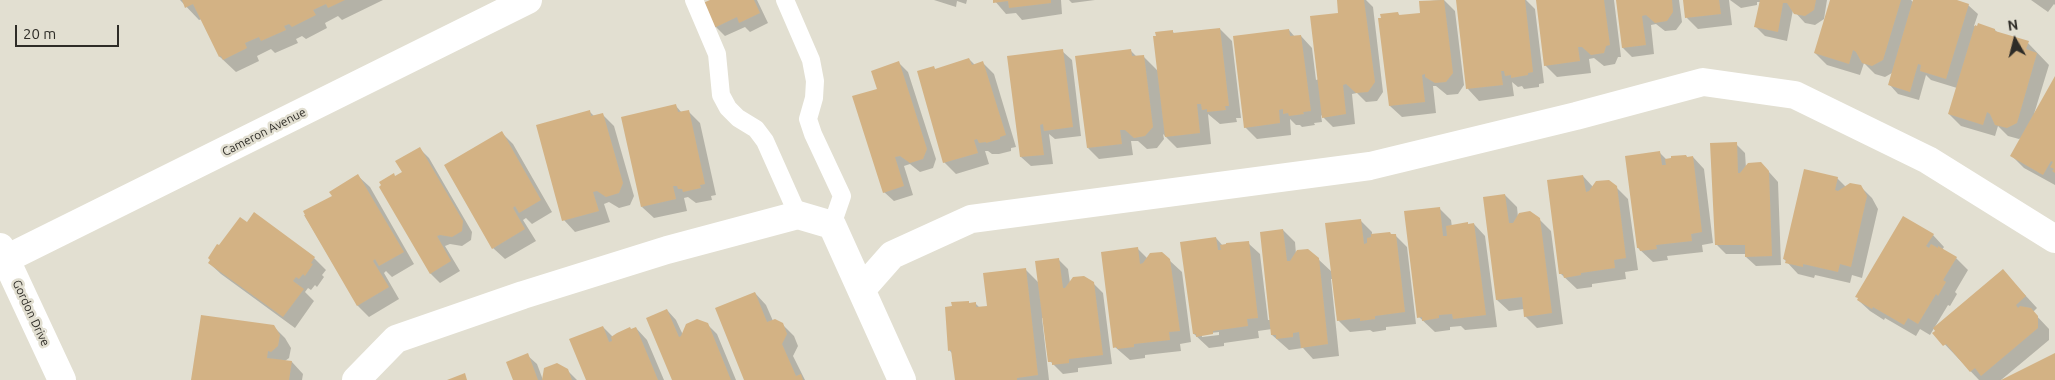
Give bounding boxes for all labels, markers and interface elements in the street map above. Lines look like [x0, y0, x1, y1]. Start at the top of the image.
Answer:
scale bar [18, 15, 121, 47]
north arrow [1990, 15, 2040, 65]
text: N [2007, 16, 2019, 34]
text: 20 m [23, 25, 56, 42]
street label: Cameron Avenue [220, 105, 308, 159]
street label: Gordon Drive [9, 278, 53, 348]

